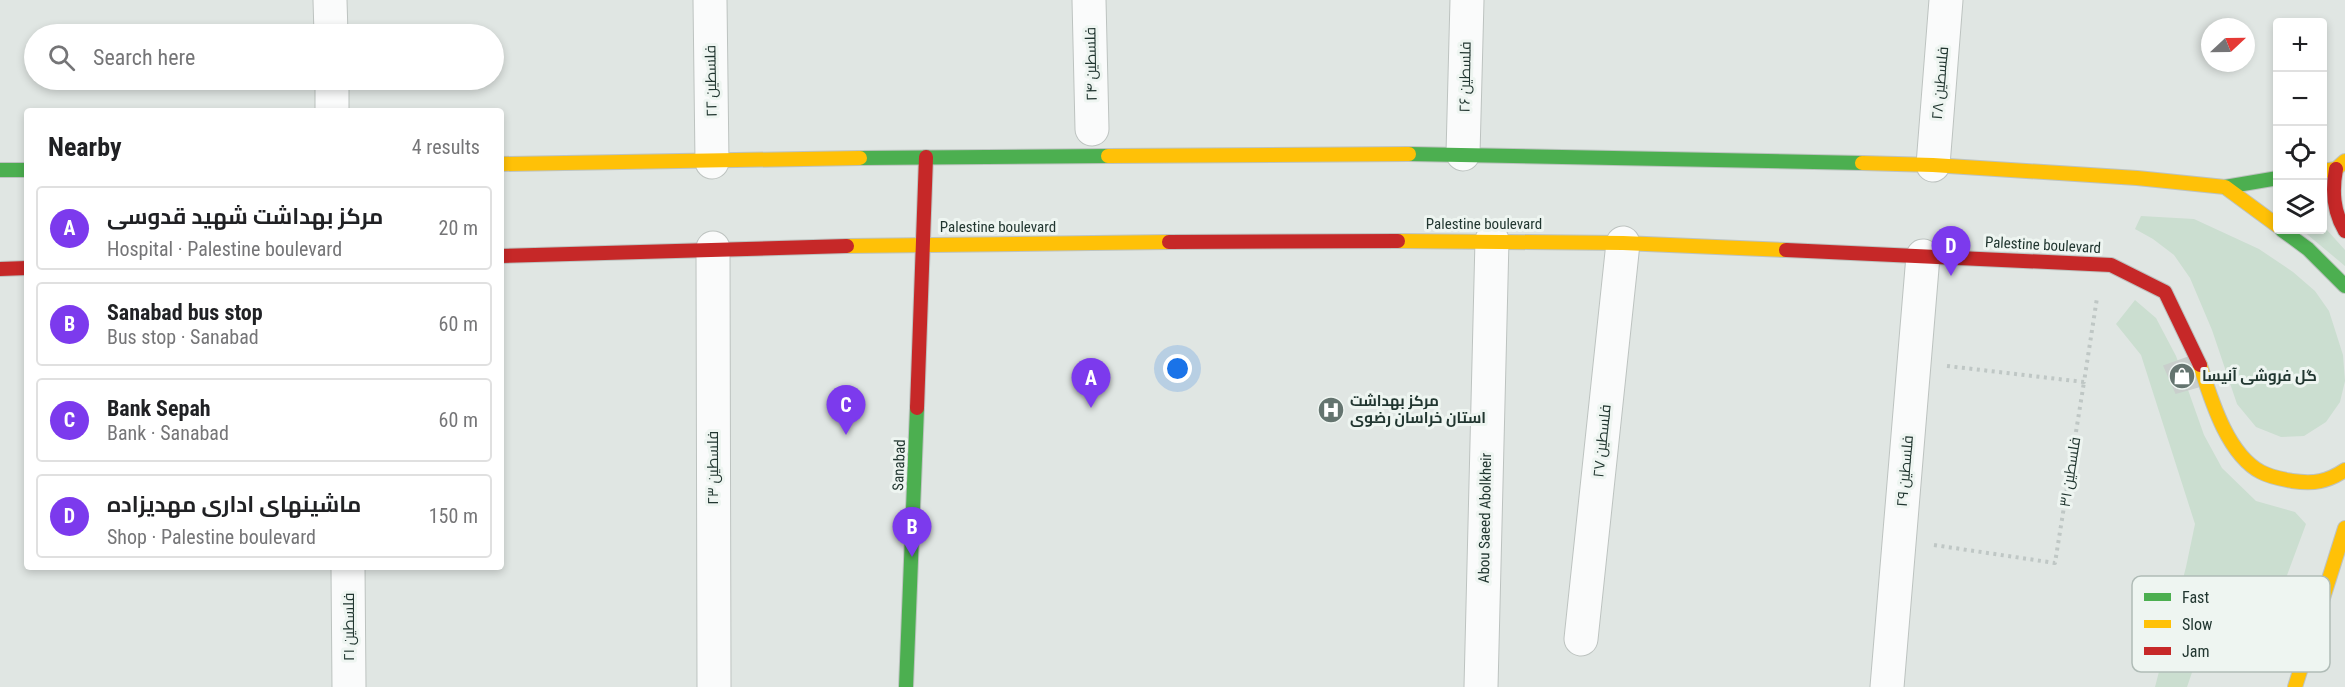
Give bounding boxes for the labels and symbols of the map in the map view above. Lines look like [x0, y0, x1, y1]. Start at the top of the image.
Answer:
north arrow [2201, 18, 2255, 72]
street label: فلسطین ۲۴ [1081, 27, 1102, 101]
street label: فلسطین ۲۶ [1455, 41, 1476, 113]
street label: فلسطین ۲۲ [701, 45, 722, 117]
street label: فلسطین ۲۸ [1928, 46, 1953, 120]
street label: Palestine boulevard [1426, 215, 1542, 233]
street label: Palestine boulevard [940, 218, 1056, 236]
pin: D [1932, 226, 1970, 276]
street label: Palestine boulevard [1984, 233, 2102, 257]
your location [1163, 354, 1192, 383]
pin: A [1072, 358, 1110, 408]
shop icon: گل فروشی آنیسا [2167, 361, 2197, 391]
place label: گل فروشی آنیسا [2202, 367, 2317, 385]
pin: C [826, 386, 866, 435]
place label: مرکز بهداشت استان خراسان رضوی [1350, 392, 1486, 427]
hospital icon: مرکز بهداشت استان خراسان رضوی [1316, 395, 1346, 425]
street label: فلسطین ۲۷ [1589, 404, 1616, 479]
street label: فلسطین ۲۳ [704, 431, 723, 505]
street label: فلسطین ۲۹ [1893, 434, 1918, 508]
street label: فلسطین ۳۱ [2056, 436, 2085, 509]
street label: Sanabad [889, 439, 909, 491]
street label: Abou Saeed Abolkheir [1475, 452, 1495, 583]
pin: B [892, 508, 932, 557]
legend [2132, 576, 2330, 672]
text: Fast [2182, 588, 2209, 607]
street label: فلسطین ۲۱ [340, 593, 359, 661]
text: Slow [2182, 615, 2212, 634]
text: Jam [2182, 642, 2209, 661]

